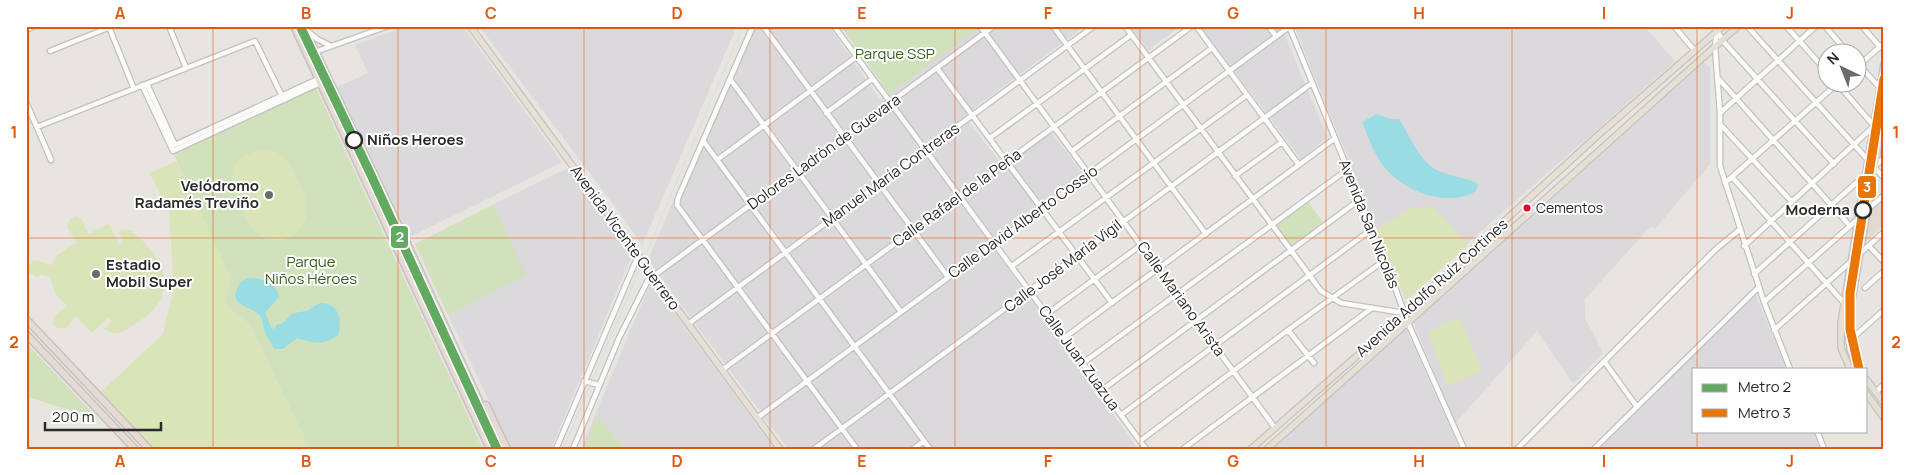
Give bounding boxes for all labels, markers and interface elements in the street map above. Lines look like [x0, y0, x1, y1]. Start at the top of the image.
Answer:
text: A [115, 2, 126, 24]
text: B [301, 2, 311, 24]
text: C [485, 2, 497, 24]
text: D [671, 2, 683, 24]
text: E [857, 2, 867, 24]
text: F [1044, 2, 1053, 24]
text: G [1227, 2, 1239, 24]
text: H [1413, 2, 1425, 24]
text: I [1602, 2, 1606, 24]
text: J [1786, 2, 1794, 24]
north arrow [1818, 42, 1868, 92]
park label: Parque SSP [855, 43, 935, 64]
text: N [1823, 48, 1843, 69]
street label: Dolores Ladròn de Guevara [743, 89, 905, 214]
street label: Manuel María Contreras [818, 118, 964, 232]
text: 1 [10, 121, 18, 143]
text: 1 [1892, 121, 1900, 143]
place label: Niños Heroes [367, 129, 464, 150]
marker: Niños Heroes [345, 131, 363, 149]
street label: Calle Rafael de la Peña [888, 144, 1026, 252]
street label: Avenida San Nicolás [1334, 156, 1405, 292]
street label: Calle David Alberto Cossío [944, 160, 1102, 283]
street label: Avenida Vicente Guerrero [566, 161, 685, 315]
place label: Velódromo Radamés Treviño [135, 175, 259, 213]
line badge: 3 [1857, 175, 1877, 199]
text: 3 [1863, 177, 1871, 196]
marker: Velódromo Radamés Treviño [263, 189, 275, 201]
place label: Cementos [1536, 198, 1603, 217]
place label: Moderna [1786, 199, 1850, 220]
marker: Moderna [1854, 201, 1872, 219]
marker: Cementos [1522, 203, 1532, 213]
street label: Calle José María Vigil [999, 214, 1126, 317]
street label: Avenida Adolfo Ruíz Cortines [1351, 214, 1512, 362]
line badge: 2 [390, 225, 409, 249]
text: 2 [396, 227, 404, 246]
street label: Calle Mariano Arista [1133, 237, 1230, 360]
park label: Parque Niños Héroes [265, 251, 357, 289]
place label: Estadio Mobil Super [106, 254, 192, 292]
marker: Estadio Mobil Super [90, 268, 102, 280]
street label: Calle Juan Zuazua [1034, 301, 1125, 415]
text: 2 [9, 331, 19, 353]
text: 2 [1891, 331, 1901, 353]
legend [1692, 368, 1868, 432]
text: Metro 2 [1738, 376, 1791, 397]
scale bar [45, 400, 161, 432]
text: Metro 3 [1738, 402, 1791, 423]
text: 200 m [52, 406, 95, 427]
text: A [115, 450, 126, 472]
text: B [301, 450, 311, 472]
text: C [485, 450, 497, 472]
text: D [671, 450, 683, 472]
text: E [857, 450, 867, 472]
text: F [1044, 450, 1053, 472]
text: G [1227, 450, 1239, 472]
text: H [1413, 450, 1425, 472]
text: I [1602, 450, 1606, 472]
text: J [1786, 450, 1794, 472]

